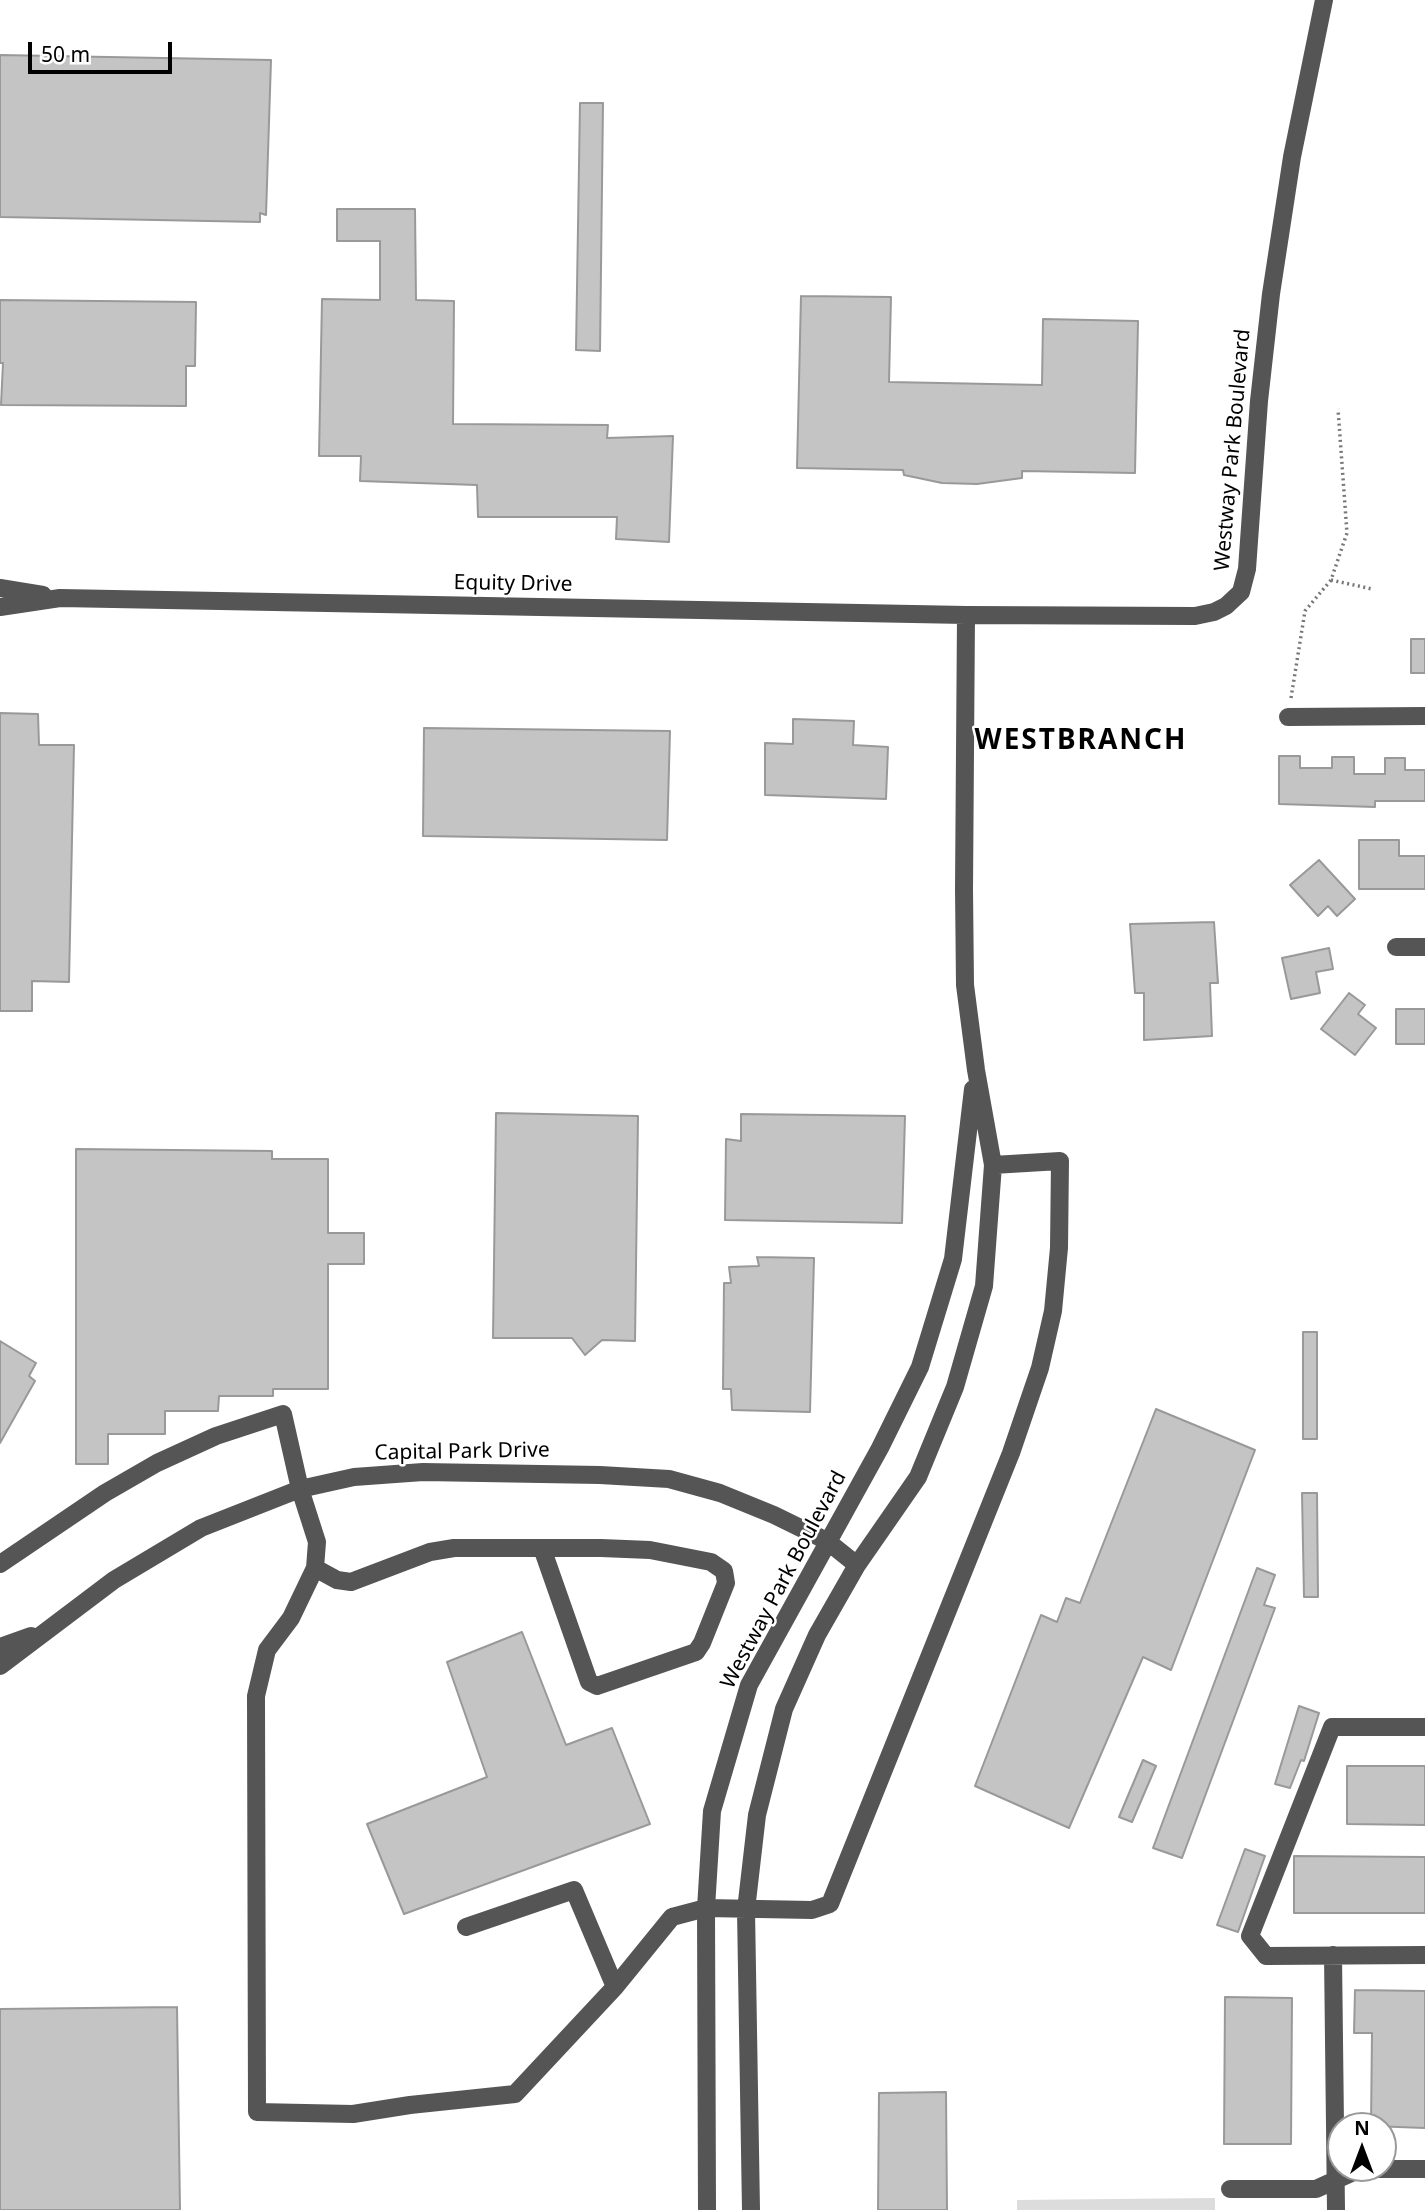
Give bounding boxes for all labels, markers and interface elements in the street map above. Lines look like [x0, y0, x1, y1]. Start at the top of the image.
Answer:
scale bar [32, 28, 175, 72]
text: 50 m [41, 40, 90, 68]
street label: Westway Park Boulevard [1210, 328, 1256, 572]
street label: Equity Drive [453, 570, 573, 598]
district label: WESTBRANCH [976, 724, 1186, 758]
street label: Capital Park Drive [374, 1438, 550, 1466]
street label: Westway Park Boulevard [716, 1467, 852, 1693]
north arrow [1327, 2112, 1397, 2182]
text: N [1354, 2115, 1370, 2141]

